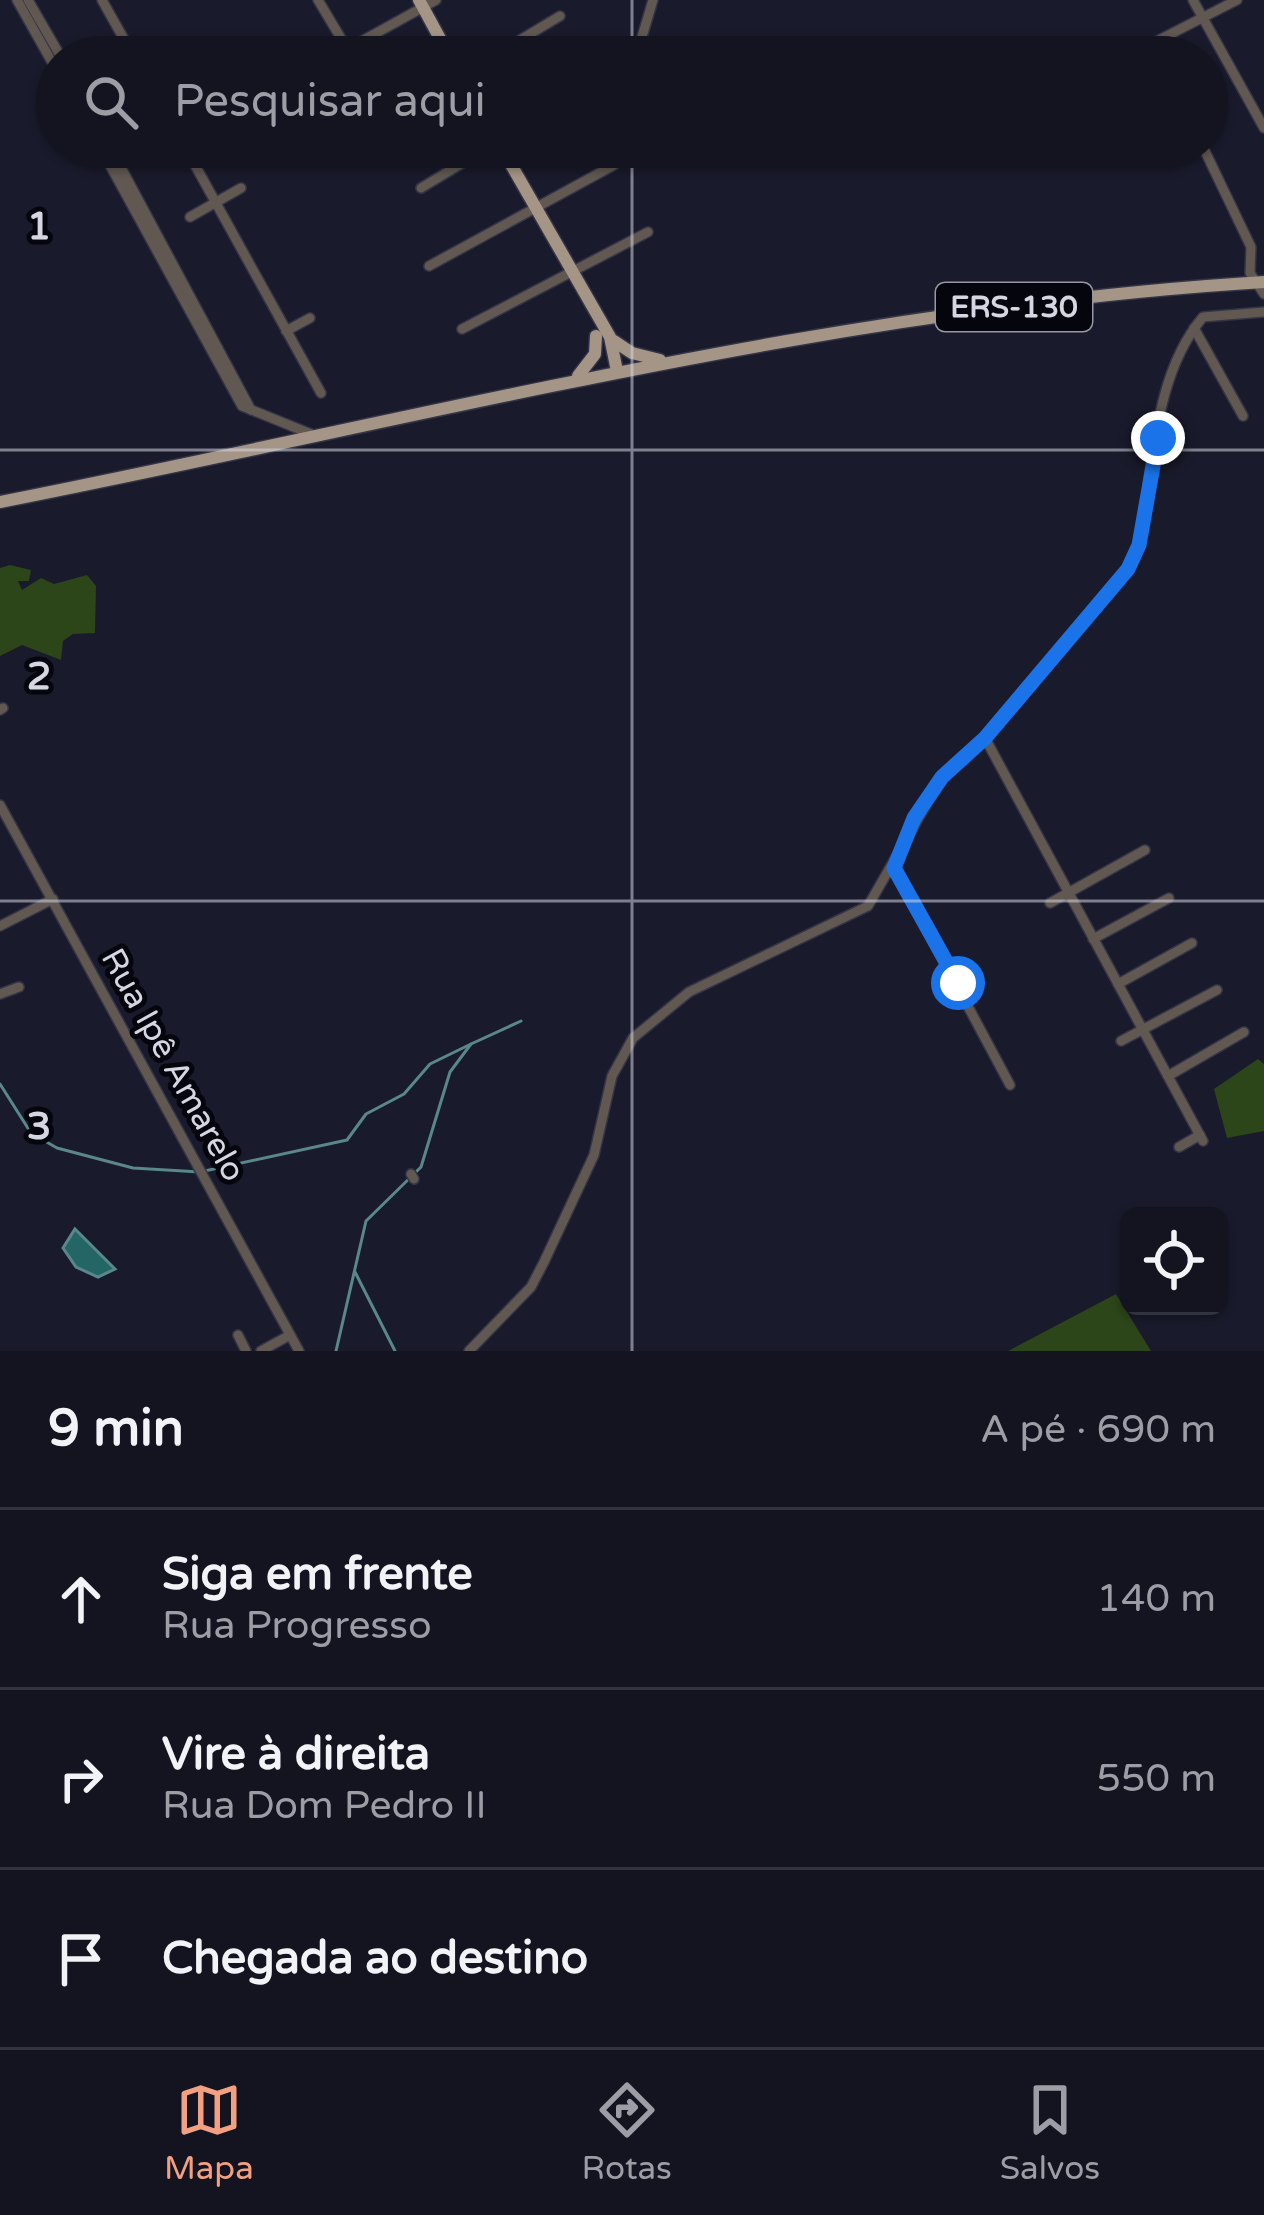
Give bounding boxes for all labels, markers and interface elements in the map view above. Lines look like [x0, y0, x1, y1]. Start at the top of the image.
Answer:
search box [36, 36, 1228, 168]
icon: search [78, 69, 144, 135]
text: Pesquisar aqui [174, 75, 486, 129]
text: 1 [27, 203, 51, 250]
road number: ERS-130 [936, 283, 1092, 331]
route end [1131, 411, 1185, 465]
text: 2 [27, 653, 51, 700]
street label: Rua Ipê Amarelo [93, 942, 253, 1188]
route start [931, 956, 985, 1010]
text: 3 [27, 1103, 51, 1150]
map controls [1120, 1207, 1228, 1315]
button: locate [1120, 1207, 1228, 1315]
text: 9 min [48, 1398, 184, 1460]
text: A pé · 690 m [980, 1406, 1216, 1453]
text: Siga em frente [162, 1548, 473, 1602]
icon: ahead [48, 1566, 114, 1632]
text: 140 m [1097, 1575, 1216, 1622]
text: Rua Progresso [162, 1602, 432, 1649]
text: Vire à direita [162, 1728, 430, 1782]
icon: right [48, 1746, 114, 1812]
text: 550 m [1097, 1755, 1216, 1802]
text: Rua Dom Pedro II [162, 1782, 487, 1829]
icon: arrive [48, 1926, 114, 1992]
text: Chegada ao destino [162, 1932, 588, 1986]
tab: Mapa [164, 2077, 254, 2188]
tab: Rotas [582, 2077, 672, 2188]
tab: Salvos [1000, 2077, 1100, 2188]

